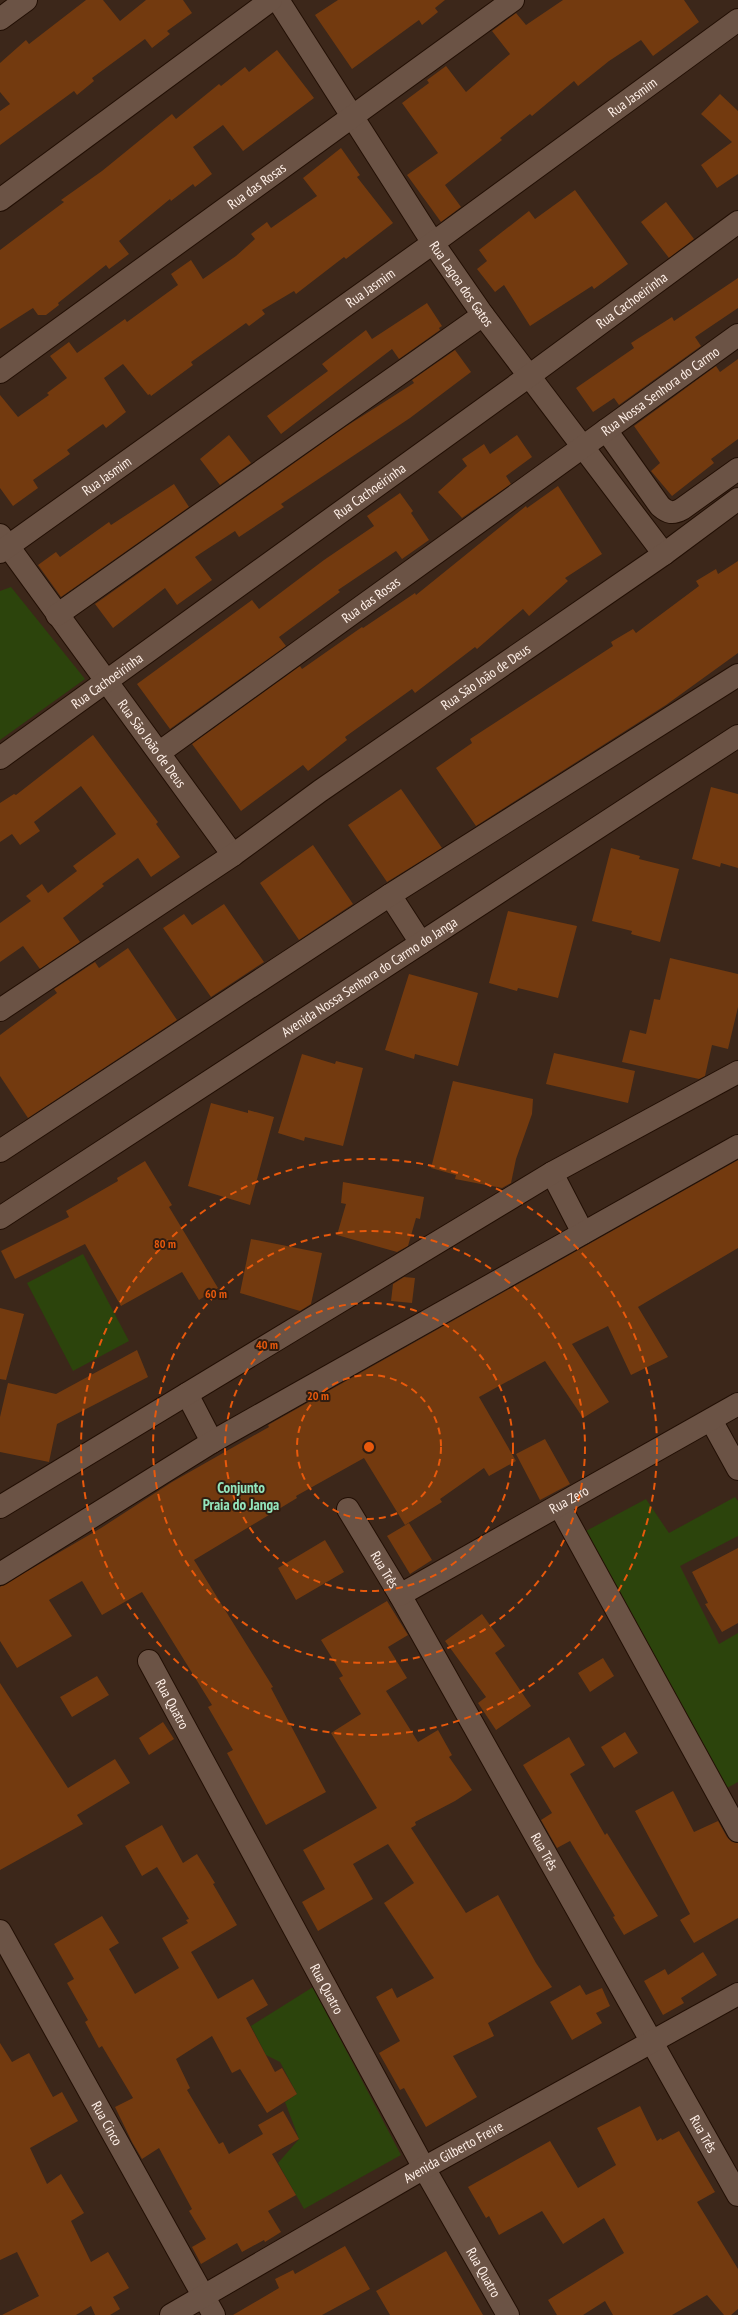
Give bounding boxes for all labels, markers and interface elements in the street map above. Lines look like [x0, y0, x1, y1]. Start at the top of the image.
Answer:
street label: Rua Jasmim [604, 73, 661, 121]
street label: Rua das Rosas [224, 158, 290, 213]
street label: Rua Lagoa dos Gatos [425, 238, 498, 330]
street label: Rua Jasmim [342, 264, 399, 311]
street label: Rua Cachoeirinha [592, 268, 671, 333]
street label: Rua Nossa Senhora do Carmo [598, 342, 723, 440]
street label: Rua Jasmim [78, 452, 135, 500]
street label: Rua Cachoeirinha [330, 459, 409, 523]
street label: Rua das Rosas [338, 573, 404, 627]
street label: Rua São João de Deus [437, 640, 534, 714]
street label: Rua Cachoeirinha [68, 649, 146, 713]
street label: Rua São João de Deus [114, 696, 190, 791]
street label: Avenida Nossa Senhora do Carmo do Janga [278, 913, 461, 1041]
text: 80 m [154, 1236, 176, 1251]
text: 60 m [205, 1286, 227, 1301]
text: 40 m [256, 1337, 278, 1352]
text: 20 m [307, 1388, 329, 1403]
centre of rings [362, 1440, 376, 1454]
district label: Conjunto Praia do Janga [203, 1478, 279, 1514]
street label: Rua Zero [546, 1481, 592, 1518]
street label: Rua Três [367, 1548, 403, 1592]
street label: Rua Quatro [151, 1676, 193, 1732]
street label: Rua Três [527, 1830, 562, 1874]
street label: Rua Quatro [306, 1961, 348, 2017]
street label: Rua Cinco [88, 2098, 127, 2148]
street label: Rua Três [686, 2112, 721, 2156]
street label: Avenida Gilberto Freire [400, 2117, 506, 2187]
street label: Rua Quatro [462, 2244, 505, 2301]

